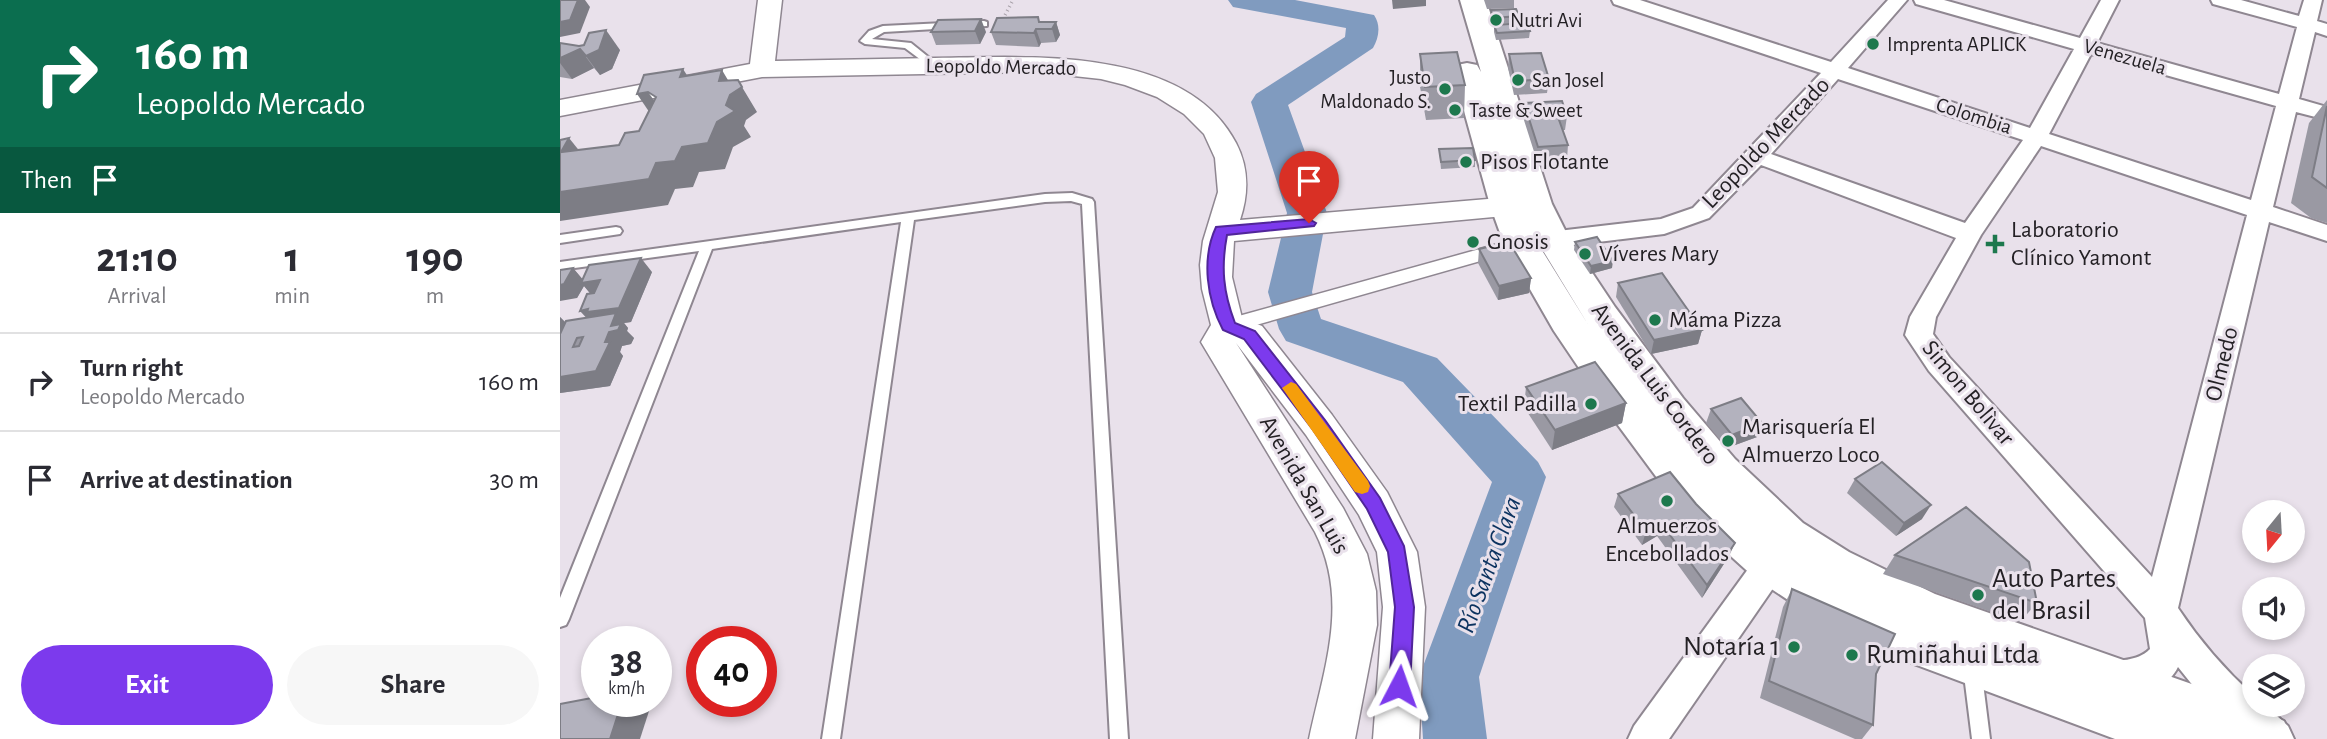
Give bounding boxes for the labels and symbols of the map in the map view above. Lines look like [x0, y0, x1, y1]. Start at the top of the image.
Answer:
place label: Nutri Avi [1510, 10, 1583, 31]
marker: Nutri Avi [1488, 12, 1504, 28]
place label: Imprenta APLICK [1887, 34, 2027, 55]
street label: Venezuela [2081, 35, 2169, 79]
marker: Imprenta APLICK [1865, 36, 1881, 52]
street label: Leopoldo Mercado [926, 55, 1076, 79]
place label: Justo Maldonado S. [1320, 67, 1431, 112]
place label: San Josel [1532, 70, 1604, 91]
marker: San Josel [1510, 72, 1526, 88]
street label: Leopoldo Mercado [1698, 73, 1834, 213]
marker: Justo Maldonado S. [1437, 81, 1453, 97]
street label: Colombia [1933, 94, 2015, 138]
place label: Taste & Sweet [1469, 100, 1583, 121]
marker: Taste & Sweet [1447, 102, 1463, 118]
place label: Pisos Flotante [1480, 150, 1609, 174]
pin [1279, 151, 1339, 223]
marker: Pisos Flotante [1458, 154, 1474, 170]
place label: Laboratorio Clínico Yamont [2011, 218, 2152, 270]
place label: Gnosis [1487, 230, 1549, 254]
marker: Gnosis [1465, 234, 1481, 250]
marker: Laboratorio Clínico Yamont [1985, 234, 2005, 254]
place label: Víveres Mary [1599, 242, 1719, 266]
marker: Víveres Mary [1577, 246, 1593, 262]
street label: Avenida Luis Cordero [1587, 299, 1723, 469]
place label: Máma Pizza [1669, 308, 1782, 332]
marker: Máma Pizza [1647, 312, 1663, 328]
street label: Olmedo [2201, 324, 2243, 404]
street label: Simon Bolìvar [1917, 336, 2019, 450]
place label: Textil Padilla [1458, 392, 1577, 416]
marker: Textil Padilla [1583, 396, 1599, 412]
street label: Avenida San Luis [1255, 412, 1353, 558]
place label: Marisquería El Almuerzo Loco [1742, 415, 1880, 467]
marker: Marisquería El Almuerzo Loco [1720, 433, 1736, 449]
water label: Río Santa Clara [1452, 493, 1526, 637]
marker: Almuerzos Encebollados [1659, 493, 1675, 509]
north arrow [2242, 500, 2305, 564]
place label: Almuerzos Encebollados [1605, 514, 1729, 566]
place label: Auto Partes del Brasil [1992, 565, 2116, 625]
marker: Auto Partes del Brasil [1970, 587, 1986, 603]
speed limit sign: 40 [686, 626, 777, 717]
place label: Notaría 1 [1683, 633, 1780, 661]
marker: Notaría 1 [1786, 639, 1802, 655]
place label: Rumiñahui Ltda [1866, 641, 2039, 669]
marker: Rumiñahui Ltda [1844, 647, 1860, 663]
position arrow [1362, 649, 1436, 723]

